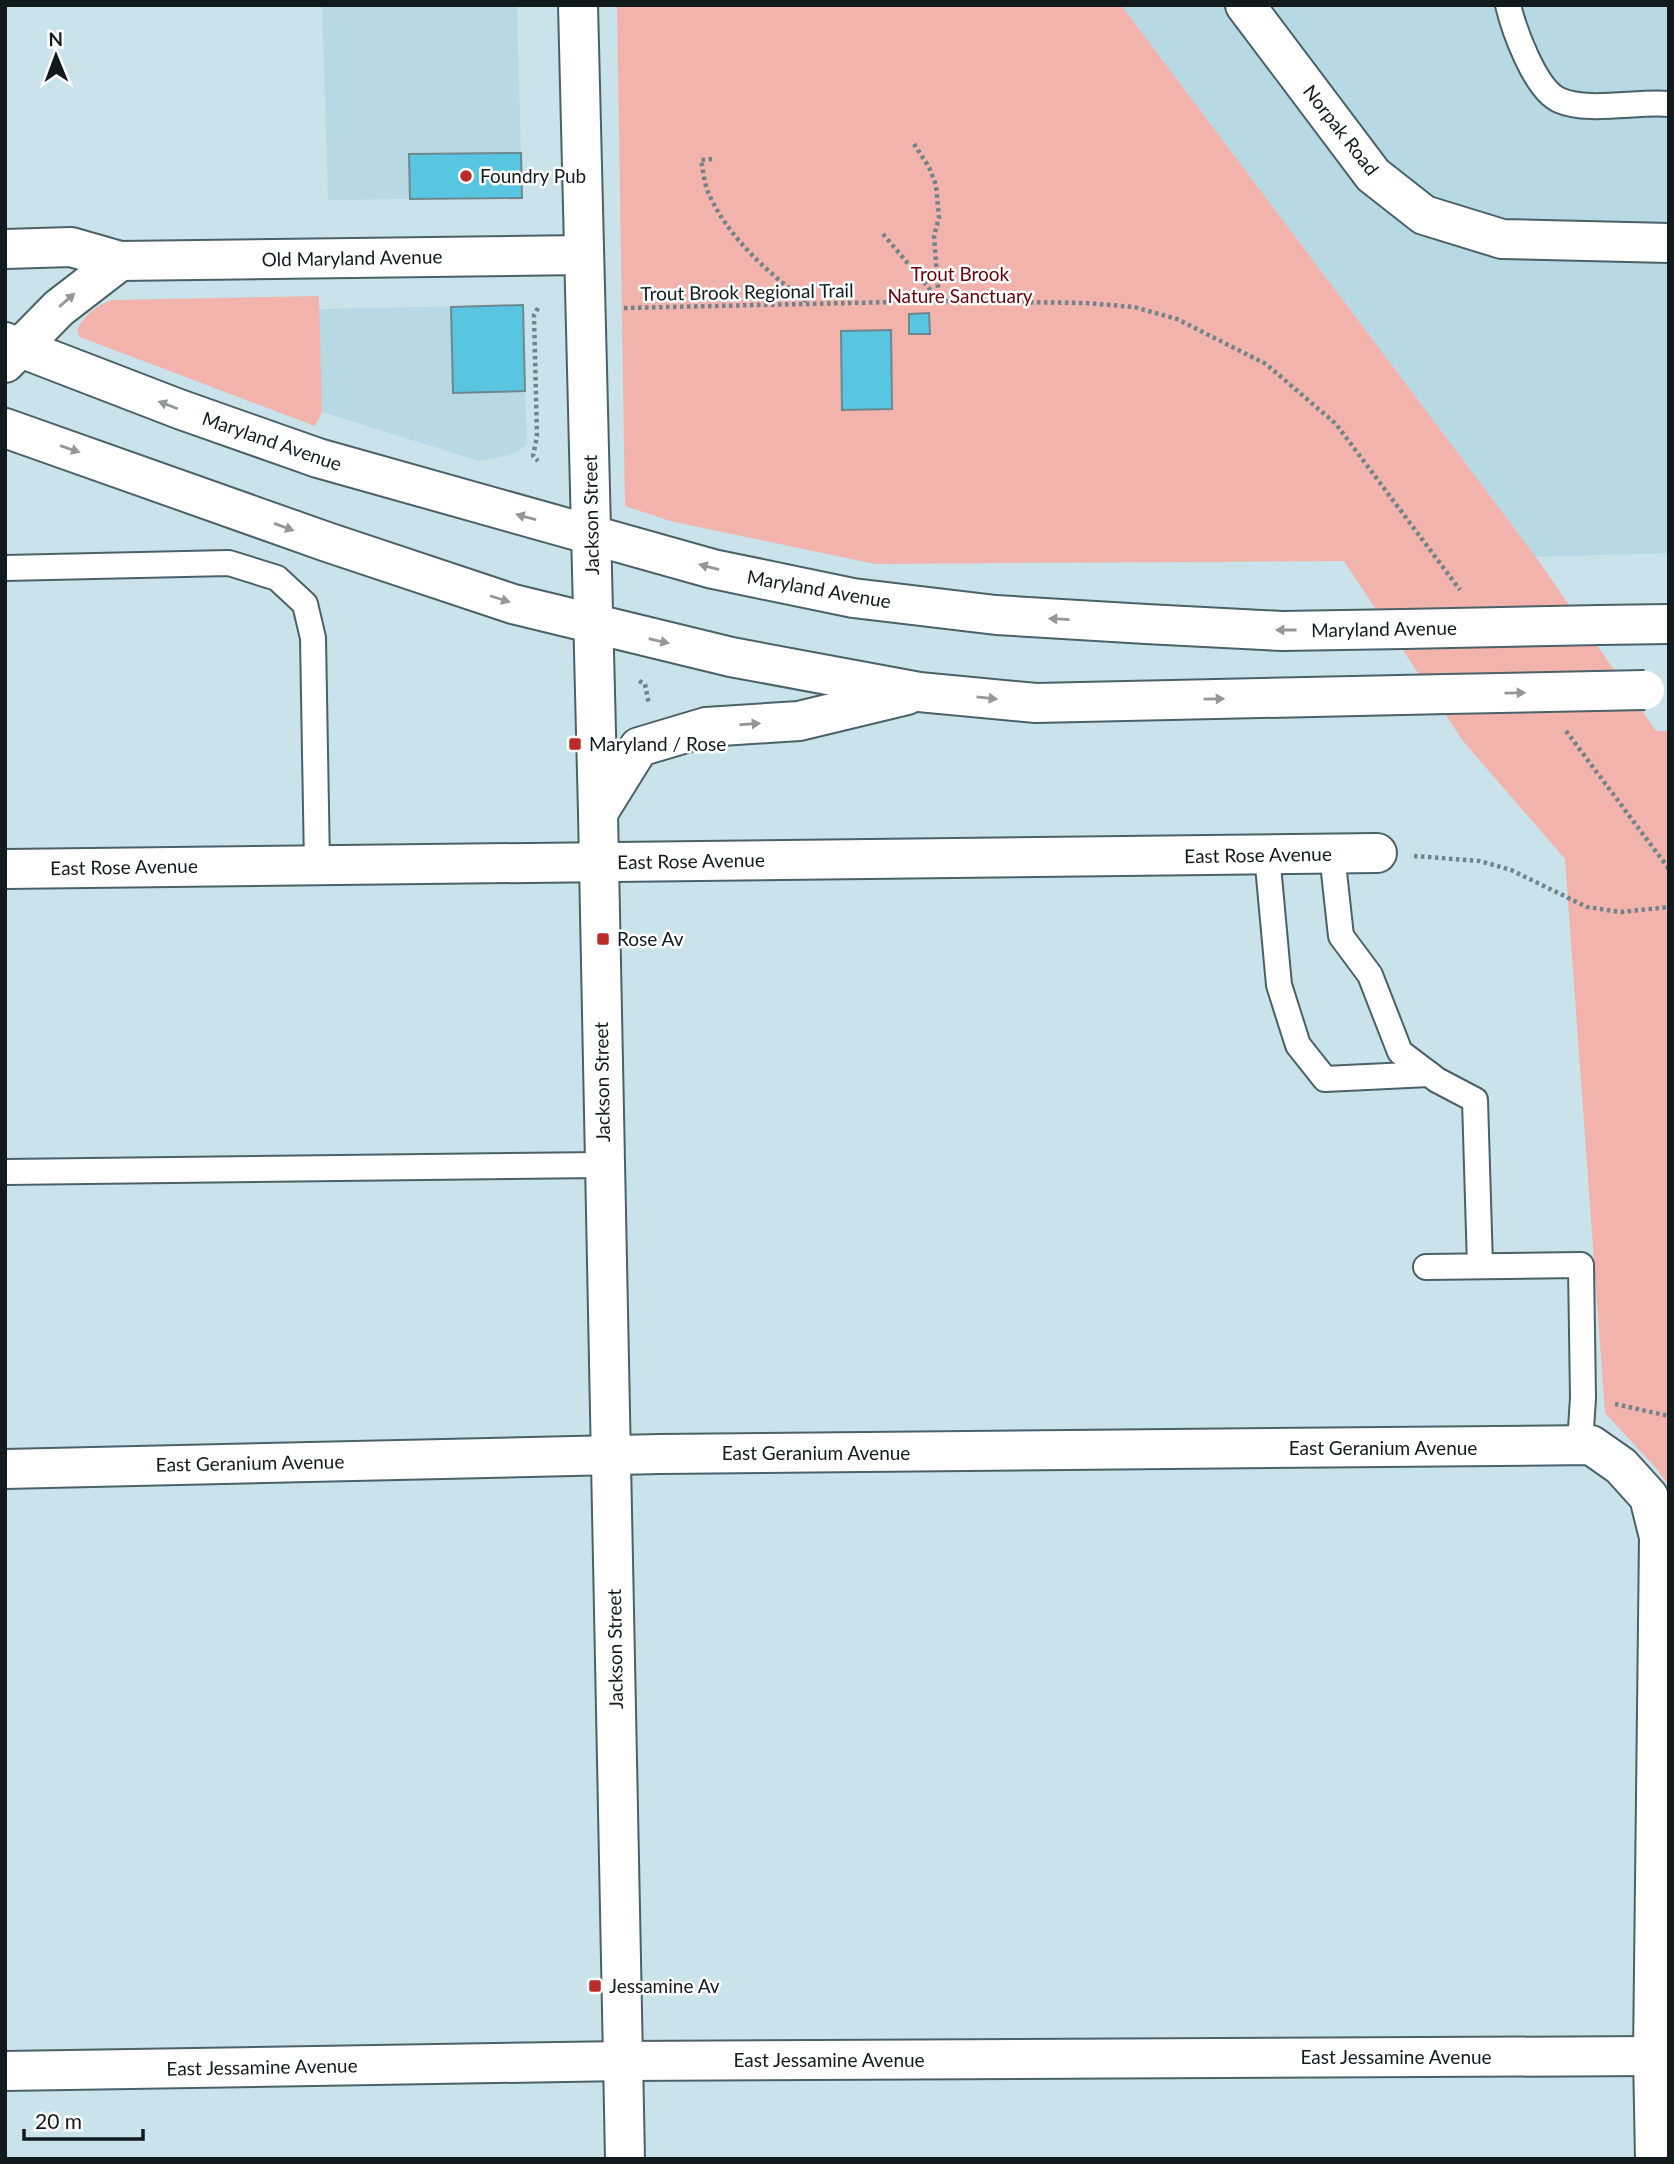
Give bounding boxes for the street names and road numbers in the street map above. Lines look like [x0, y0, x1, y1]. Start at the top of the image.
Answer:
street label: Norpak Road [1299, 80, 1384, 180]
street label: Old Maryland Avenue [261, 244, 443, 271]
street label: Trout Brook Regional Trail [640, 278, 854, 305]
street label: Maryland Avenue [199, 406, 345, 475]
street label: Jackson Street [578, 454, 603, 575]
street label: Maryland Avenue [745, 565, 893, 612]
street label: Maryland Avenue [1311, 616, 1457, 641]
street label: East Rose Avenue [1184, 842, 1332, 867]
street label: East Rose Avenue [617, 848, 765, 873]
street label: East Rose Avenue [50, 854, 198, 879]
street label: Jackson Street [589, 1021, 614, 1142]
street label: East Geranium Avenue [1289, 1436, 1477, 1459]
street label: East Geranium Avenue [722, 1441, 910, 1464]
street label: East Geranium Avenue [155, 1449, 345, 1476]
street label: Jackson Street [602, 1588, 627, 1709]
street label: East Jessamine Avenue [1300, 2045, 1492, 2068]
street label: East Jessamine Avenue [733, 2048, 925, 2071]
street label: East Jessamine Avenue [166, 2053, 358, 2080]

